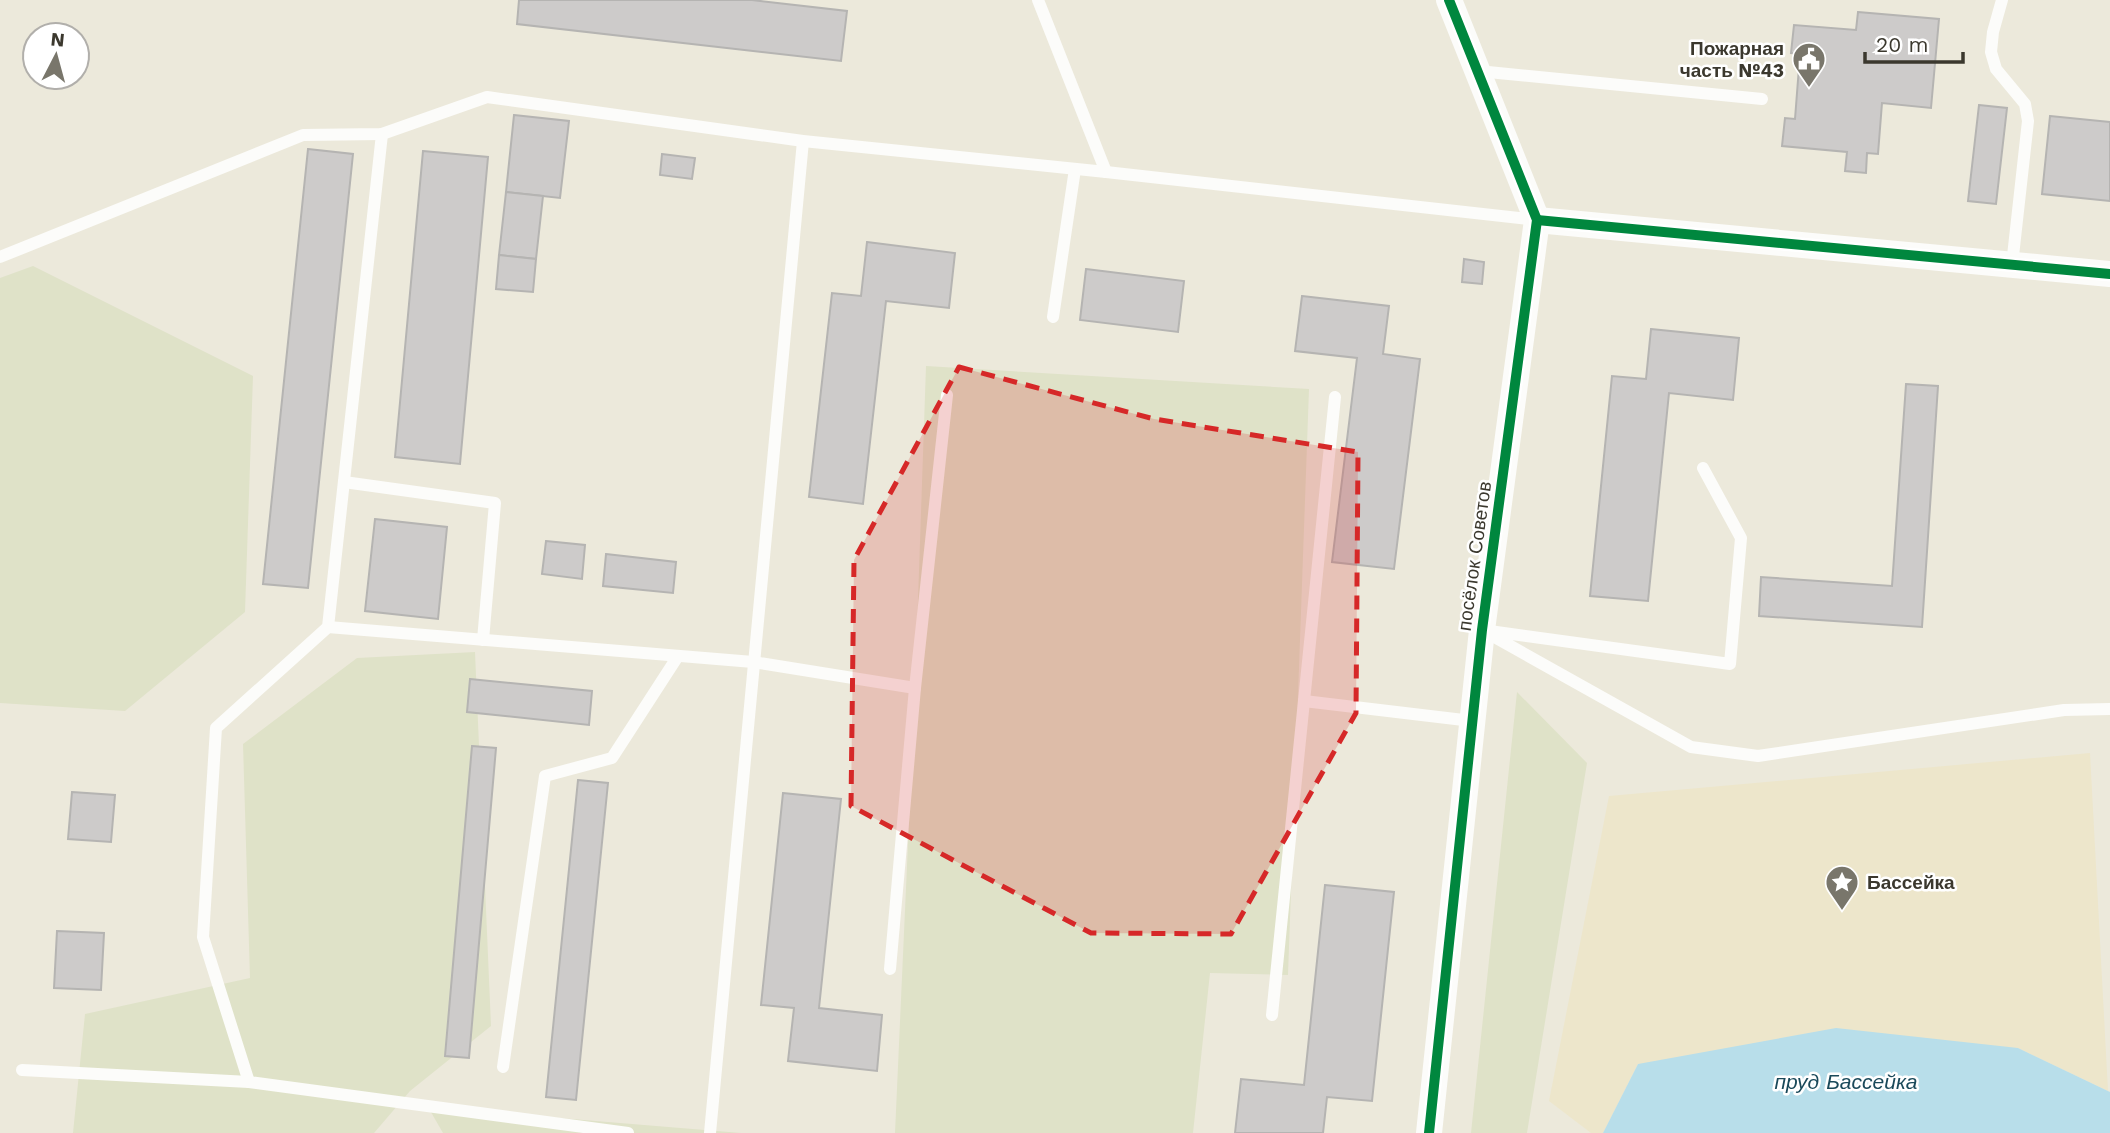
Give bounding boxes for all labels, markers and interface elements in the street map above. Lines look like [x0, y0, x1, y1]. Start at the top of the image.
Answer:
north arrow [21, 21, 91, 91]
scale bar [1865, 21, 1963, 65]
text: N [50, 27, 66, 52]
text: 20 m [1876, 32, 1928, 57]
place label: Пожарная часть №43 [1680, 37, 1784, 82]
public building icon: Пожарная часть №43 [1790, 40, 1828, 89]
street label: посёлок Советов [1453, 480, 1496, 632]
place icon: Бассейка [1823, 863, 1861, 912]
place label: Бассейка [1867, 871, 1955, 894]
water label: пруд Бассейка [1774, 1069, 1918, 1094]

